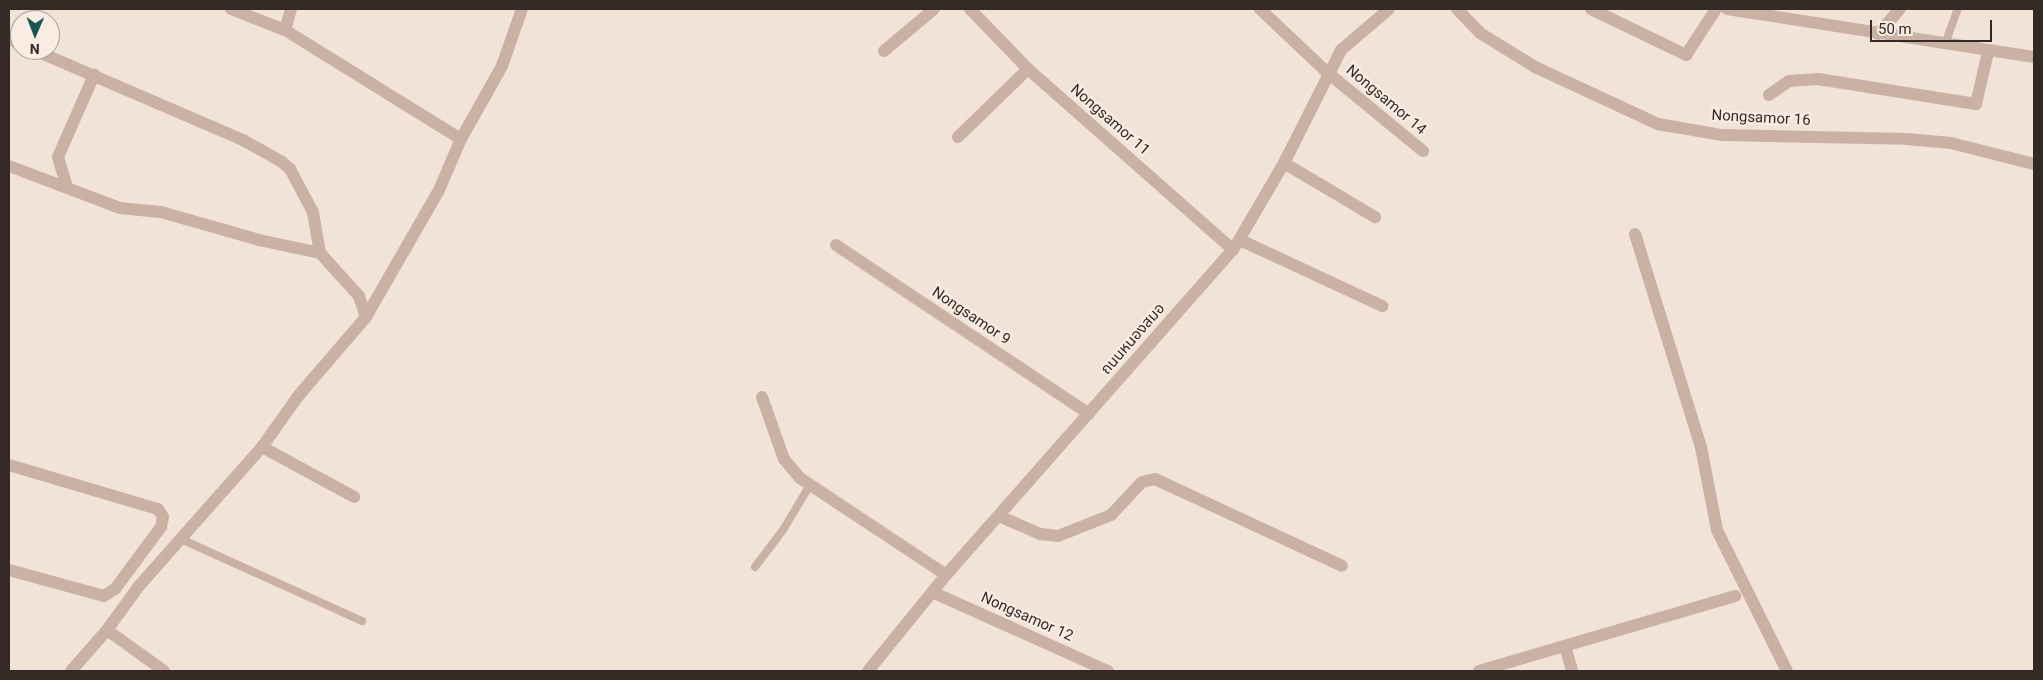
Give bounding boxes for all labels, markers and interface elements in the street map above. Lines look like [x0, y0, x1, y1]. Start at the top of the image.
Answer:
north arrow [10, 10, 60, 60]
scale bar [1873, 10, 1996, 42]
text: 50 m [1878, 20, 1912, 38]
text: N [30, 41, 40, 57]
street label: Nongsamor 14 [1342, 61, 1430, 139]
street label: Nongsamor 11 [1067, 81, 1153, 159]
street label: Nongsamor 16 [1711, 106, 1811, 130]
street label: Nongsamor 9 [928, 283, 1014, 349]
street label: ถนนหนองสมอ [1097, 300, 1169, 378]
street label: Nongsamor 12 [978, 589, 1076, 645]

